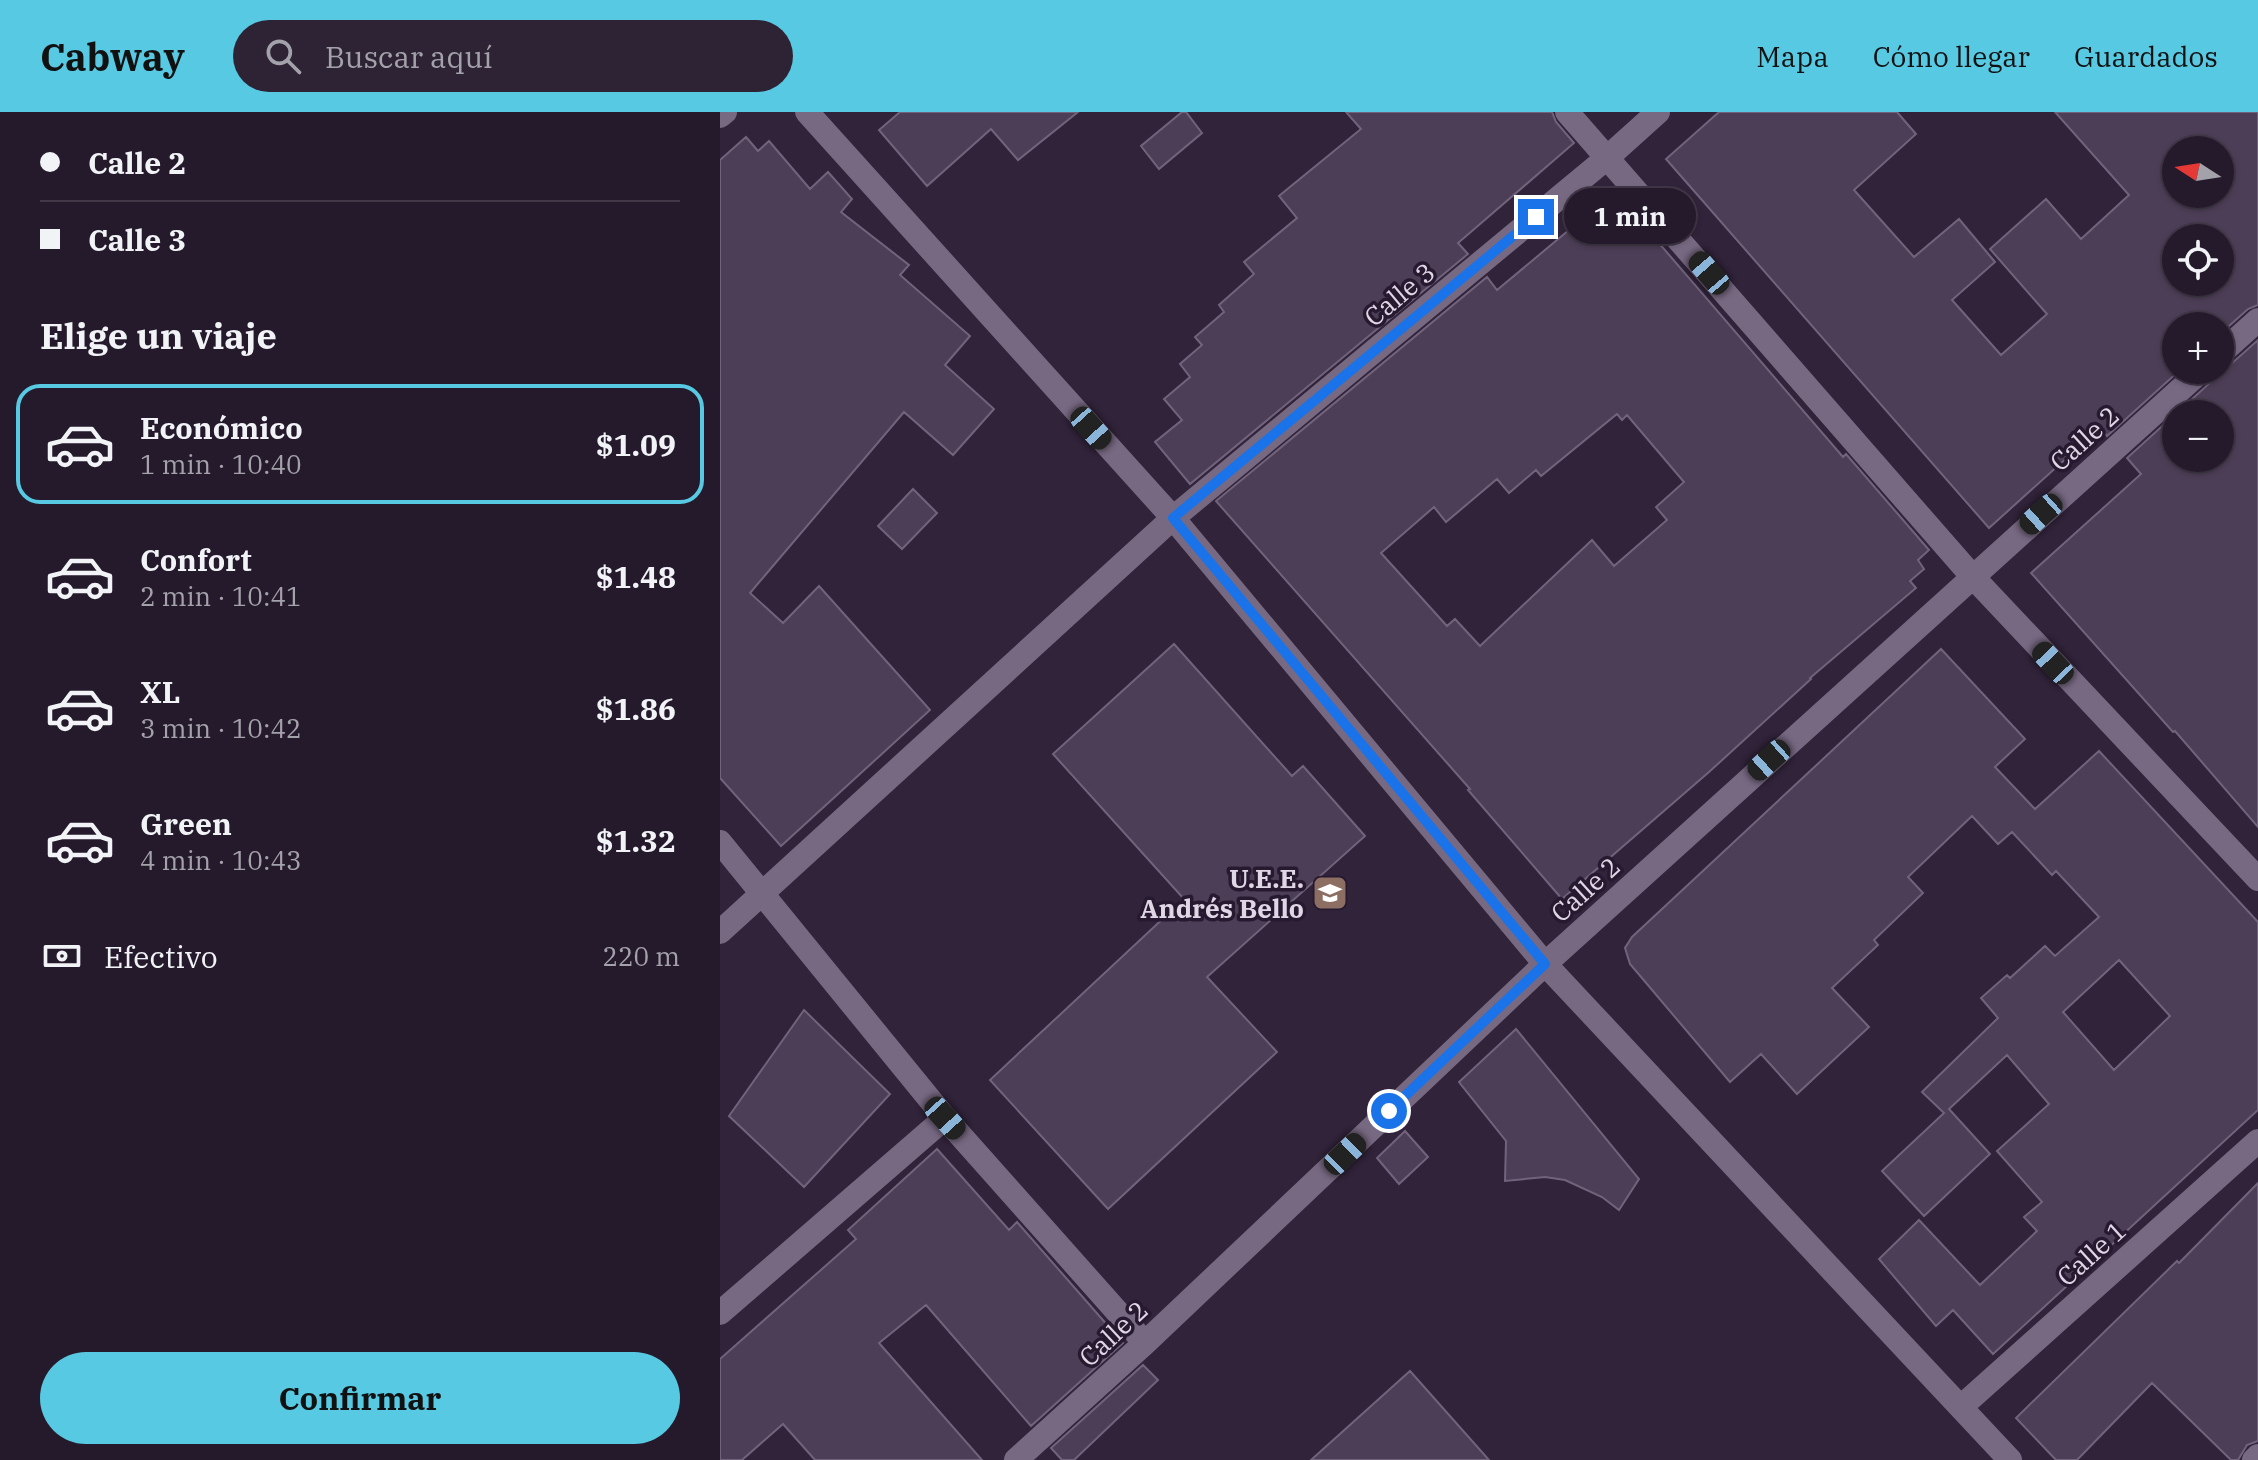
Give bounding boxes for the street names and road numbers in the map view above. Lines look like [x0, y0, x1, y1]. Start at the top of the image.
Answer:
street label: Calle 3 [1357, 255, 1441, 333]
street label: Calle 2 [2042, 398, 2126, 478]
street label: Calle 2 [1543, 849, 1627, 929]
street label: Calle 1 [2049, 1213, 2133, 1293]
street label: Calle 2 [1071, 1293, 1155, 1373]

